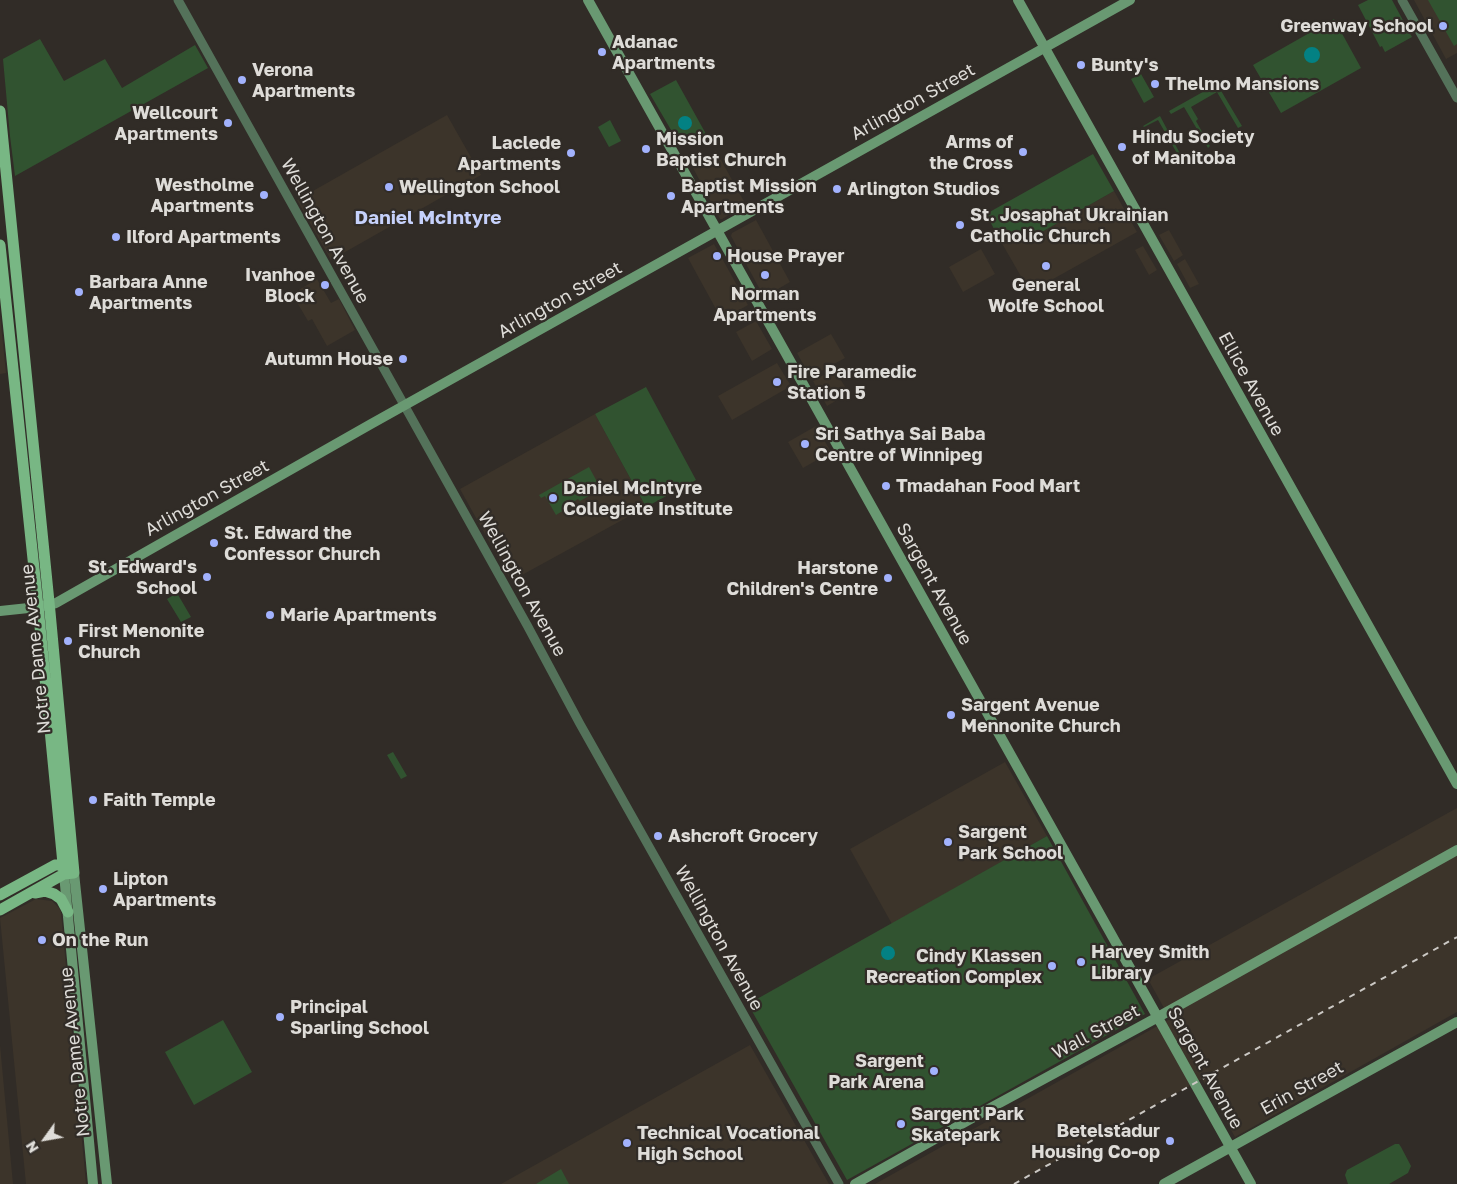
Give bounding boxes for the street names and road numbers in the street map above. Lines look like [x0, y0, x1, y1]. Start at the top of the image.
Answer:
street label: Arlington Street [847, 59, 979, 145]
street label: Wellington Avenue [276, 155, 374, 307]
street label: Arlington Street [494, 257, 626, 343]
street label: Ellice Avenue [1214, 328, 1288, 440]
street label: Arlington Street [141, 455, 273, 541]
street label: Wellington Avenue [473, 508, 571, 660]
street label: Sargent Avenue [892, 519, 976, 649]
street label: Notre Dame Avenue [16, 563, 56, 735]
street label: Wellington Avenue [670, 862, 768, 1014]
street label: Notre Dame Avenue [55, 966, 95, 1138]
street label: Wall Street [1049, 1000, 1143, 1064]
street label: Sargent Avenue [1163, 1003, 1247, 1133]
street label: Erin Street [1257, 1056, 1347, 1120]

